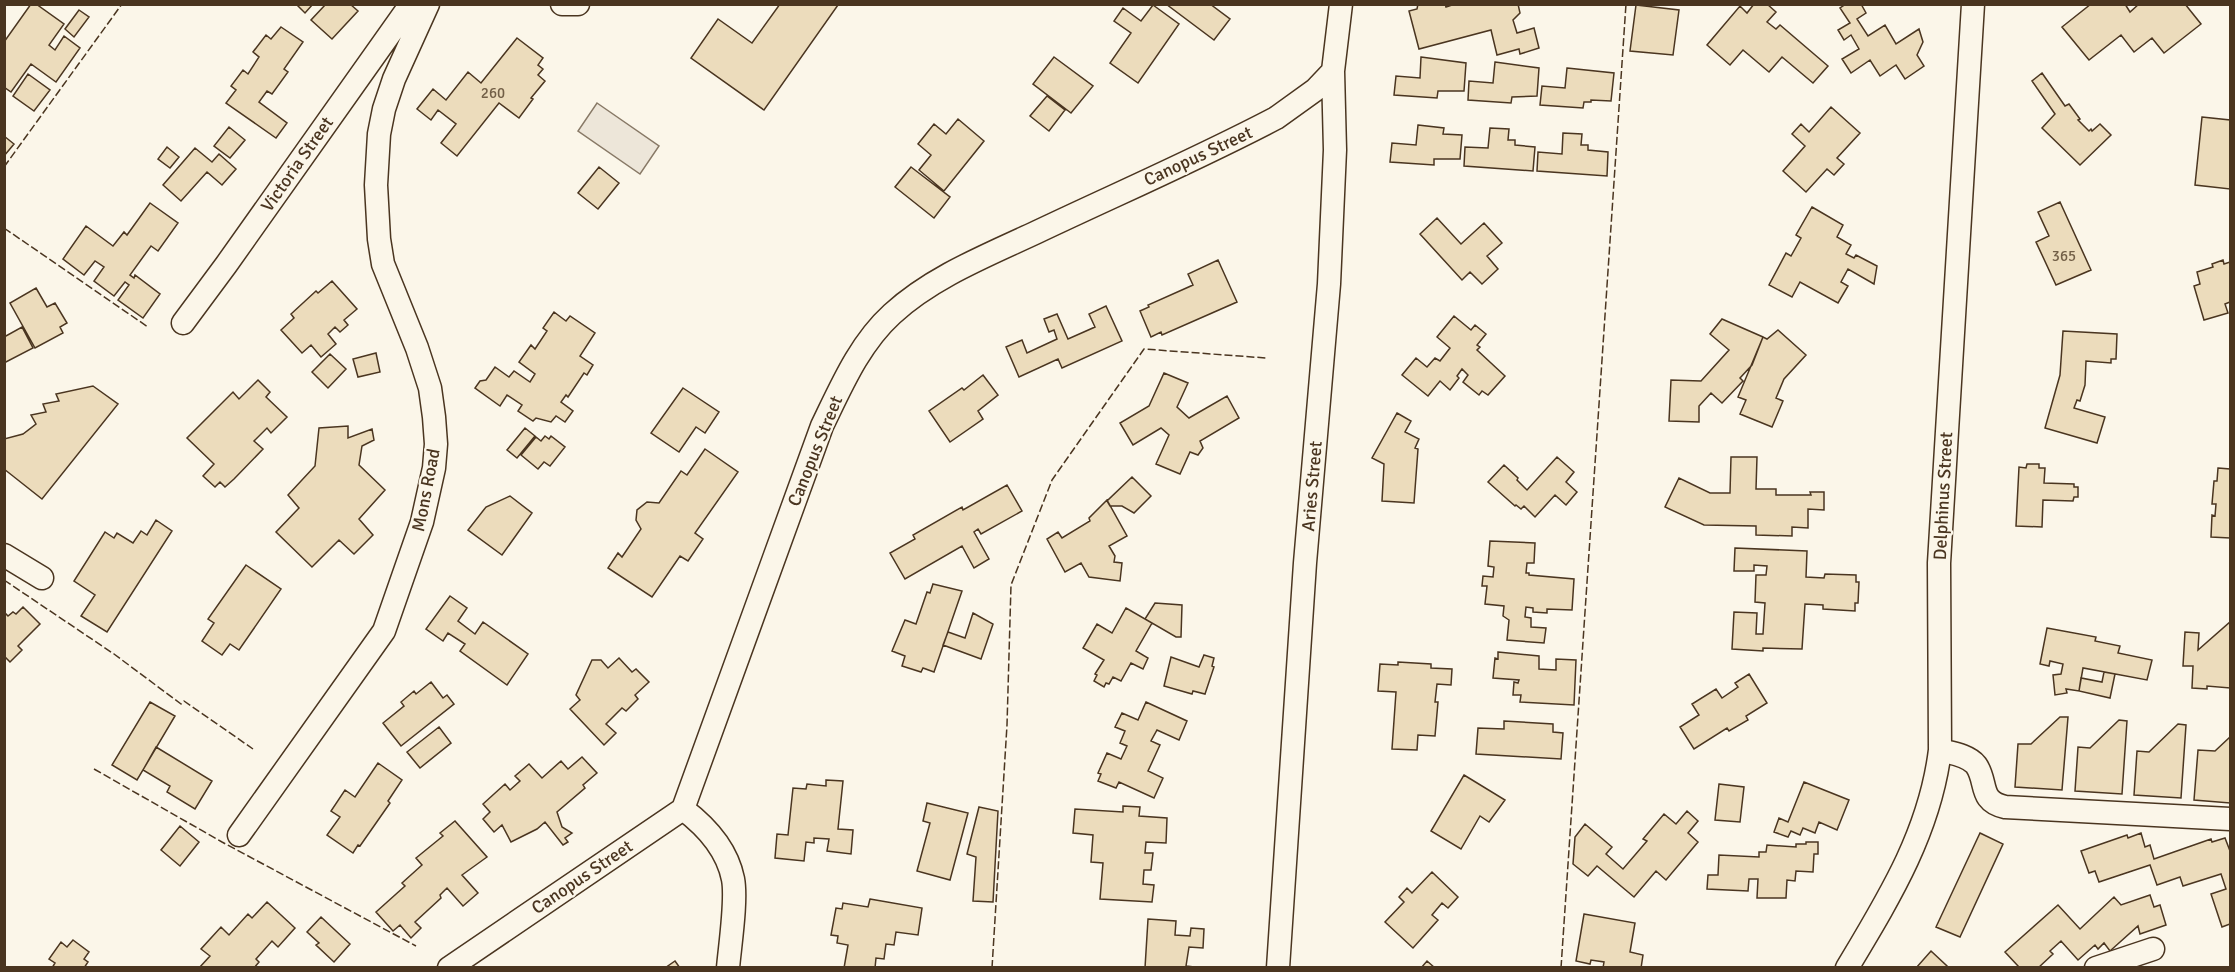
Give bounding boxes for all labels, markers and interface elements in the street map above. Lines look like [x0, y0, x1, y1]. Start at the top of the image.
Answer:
house number: 260 [481, 84, 505, 102]
street label: Victoria Street [256, 112, 338, 216]
street label: Canopus Street [1140, 121, 1256, 191]
house number: 365 [2052, 247, 2076, 265]
street label: Canopus Street [783, 393, 847, 509]
street label: Delphinus Street [1929, 431, 1957, 561]
street label: Aries Street [1297, 440, 1327, 532]
street label: Mons Road [407, 447, 445, 533]
street label: Canopus Street [527, 835, 637, 919]

